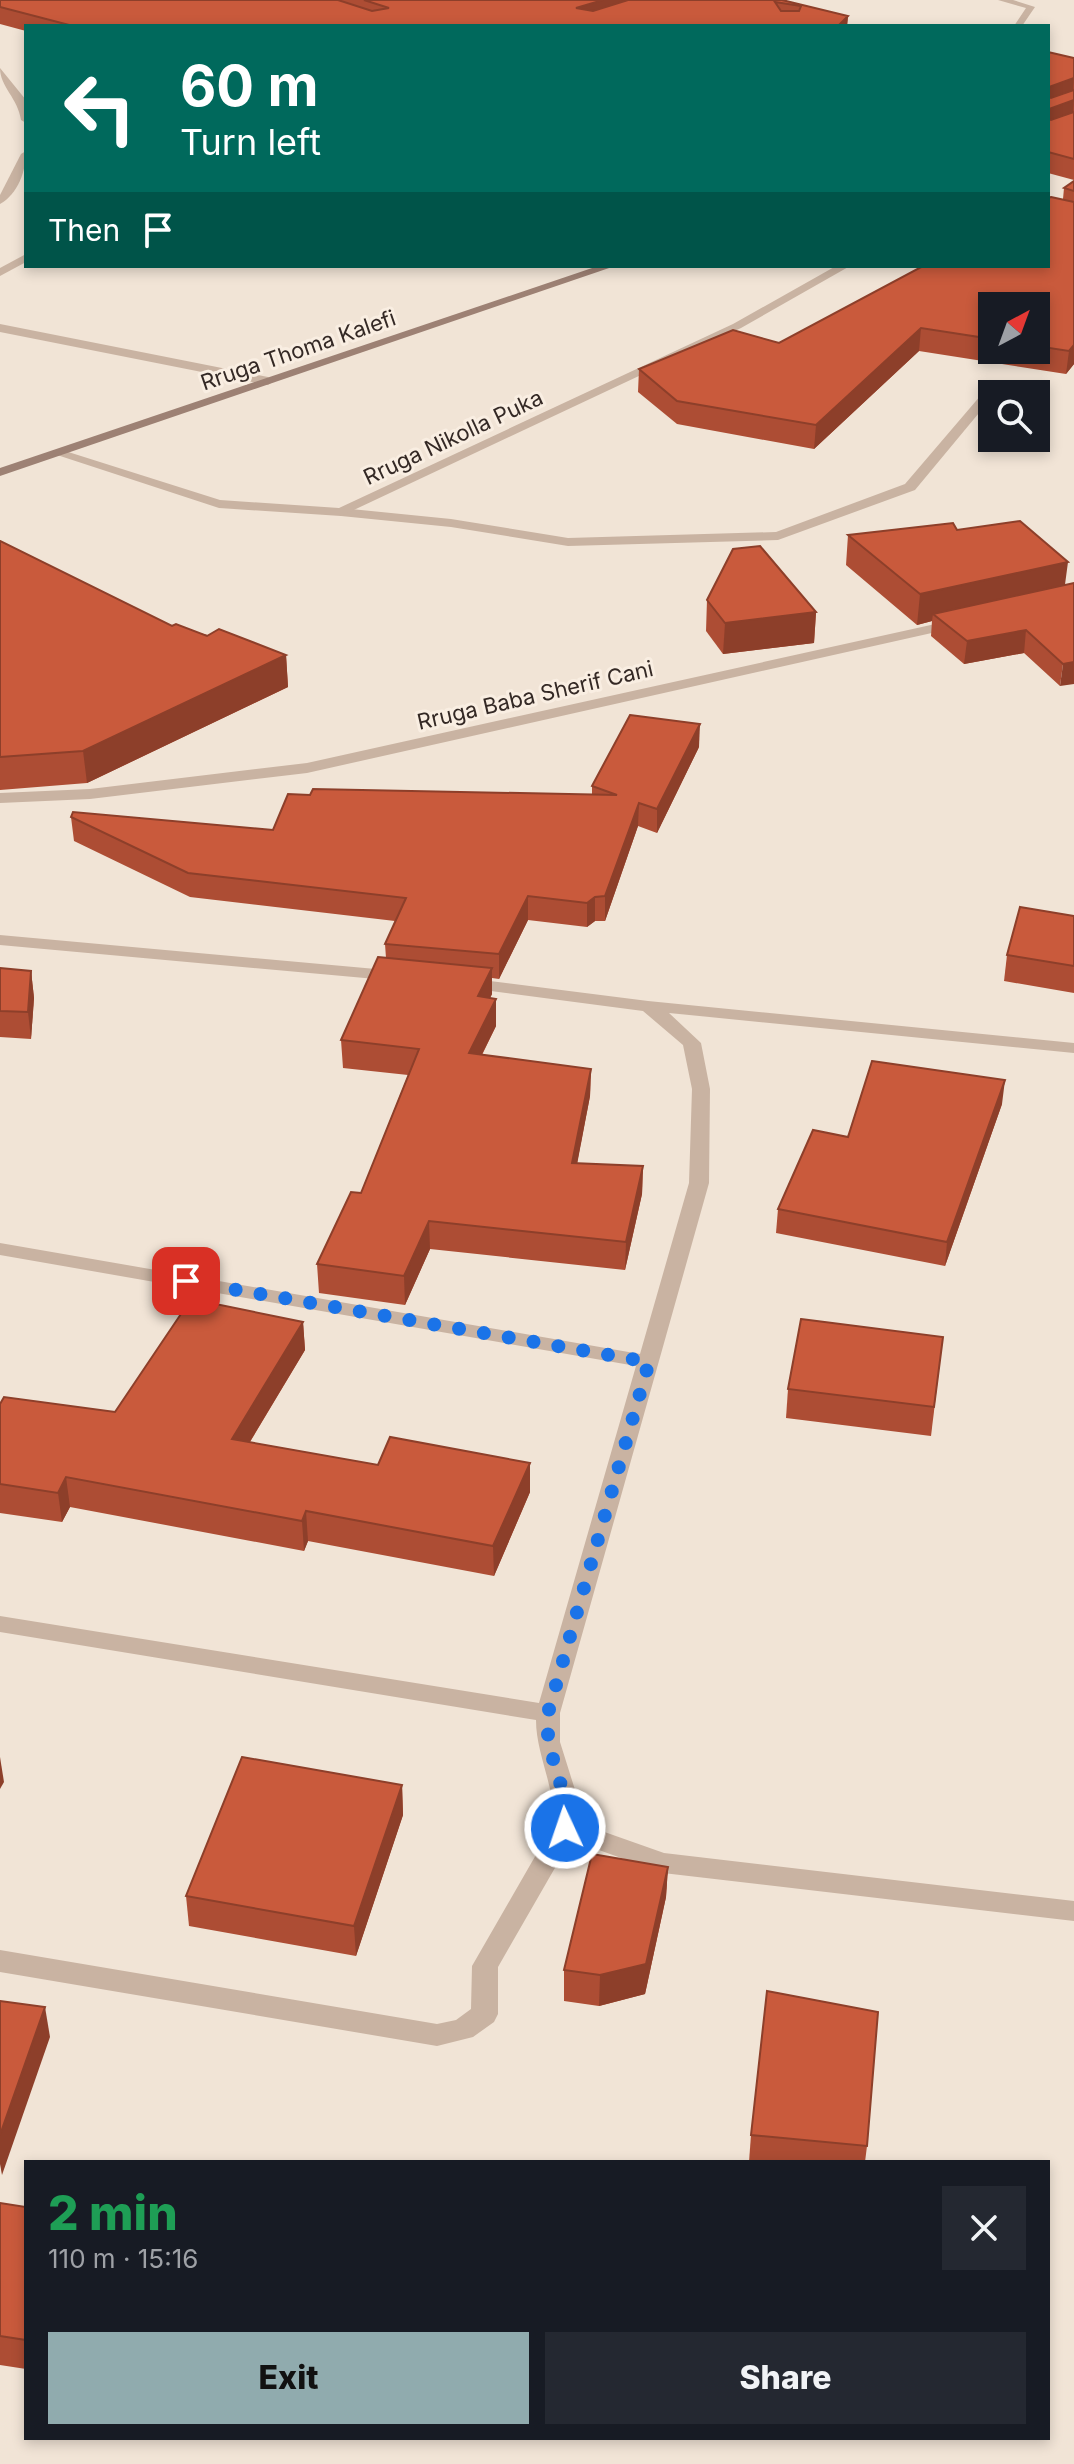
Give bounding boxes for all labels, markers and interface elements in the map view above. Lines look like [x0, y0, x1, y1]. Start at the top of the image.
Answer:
text: 60 m [180, 52, 319, 120]
icon: left [48, 56, 152, 160]
text: Turn left [180, 120, 321, 164]
icon: arrive [136, 208, 180, 252]
text: Then [48, 212, 120, 248]
north arrow [978, 292, 1050, 364]
map controls [978, 292, 1050, 452]
street label: Rruga Thoma Kalefi [197, 304, 399, 396]
button: search [978, 380, 1050, 452]
street label: Rruga Nikolla Puka [359, 384, 547, 490]
street label: Rruga Baba Sherif Cani [414, 655, 656, 735]
pin [152, 1247, 220, 1315]
icon: arrive [164, 1259, 208, 1303]
position arrow [523, 1786, 607, 1870]
text: 2 min [48, 2183, 178, 2242]
button: close [942, 2186, 1026, 2270]
text: 110 m · 15:16 [48, 2243, 198, 2274]
button: Exit [48, 2332, 529, 2424]
button: Share [545, 2332, 1026, 2424]

